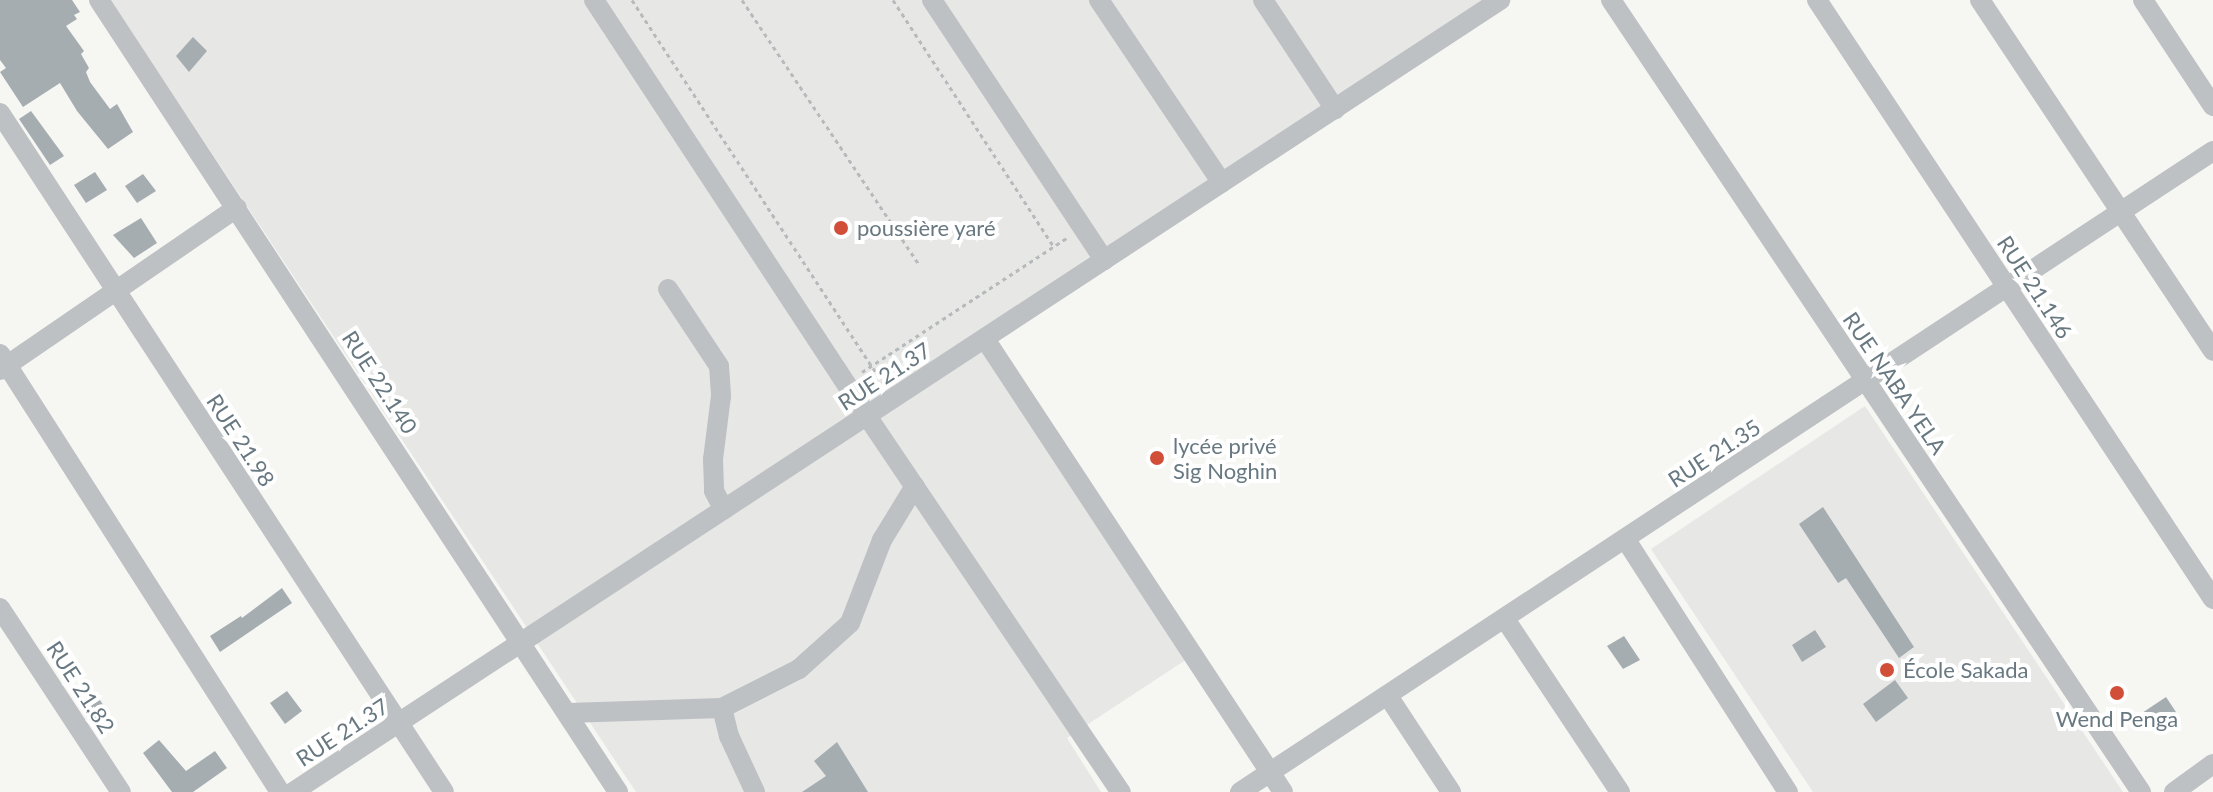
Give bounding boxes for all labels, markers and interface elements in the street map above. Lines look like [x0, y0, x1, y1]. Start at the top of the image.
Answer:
place label: poussière yaré [857, 215, 996, 241]
marker: poussière yaré [832, 219, 850, 237]
street label: RUE 21.146 [1992, 231, 2078, 343]
street label: RUE NABA YELA [1837, 306, 1953, 460]
street label: RUE 22.140 [337, 326, 423, 438]
street label: RUE 21.37 [833, 336, 935, 416]
street label: RUE 21.98 [201, 389, 281, 491]
street label: RUE 21.35 [1663, 413, 1765, 493]
place label: lycée privé Sig Noghin [1173, 432, 1277, 484]
marker: lycée privé Sig Noghin [1148, 449, 1166, 467]
street label: RUE 21.82 [41, 636, 121, 738]
place label: École Sakada [1903, 657, 2028, 683]
marker: École Sakada [1878, 661, 1896, 679]
marker: Wend Penga [2108, 684, 2126, 702]
street label: RUE 21.37 [291, 692, 393, 772]
place label: Wend Penga [2056, 706, 2178, 732]

